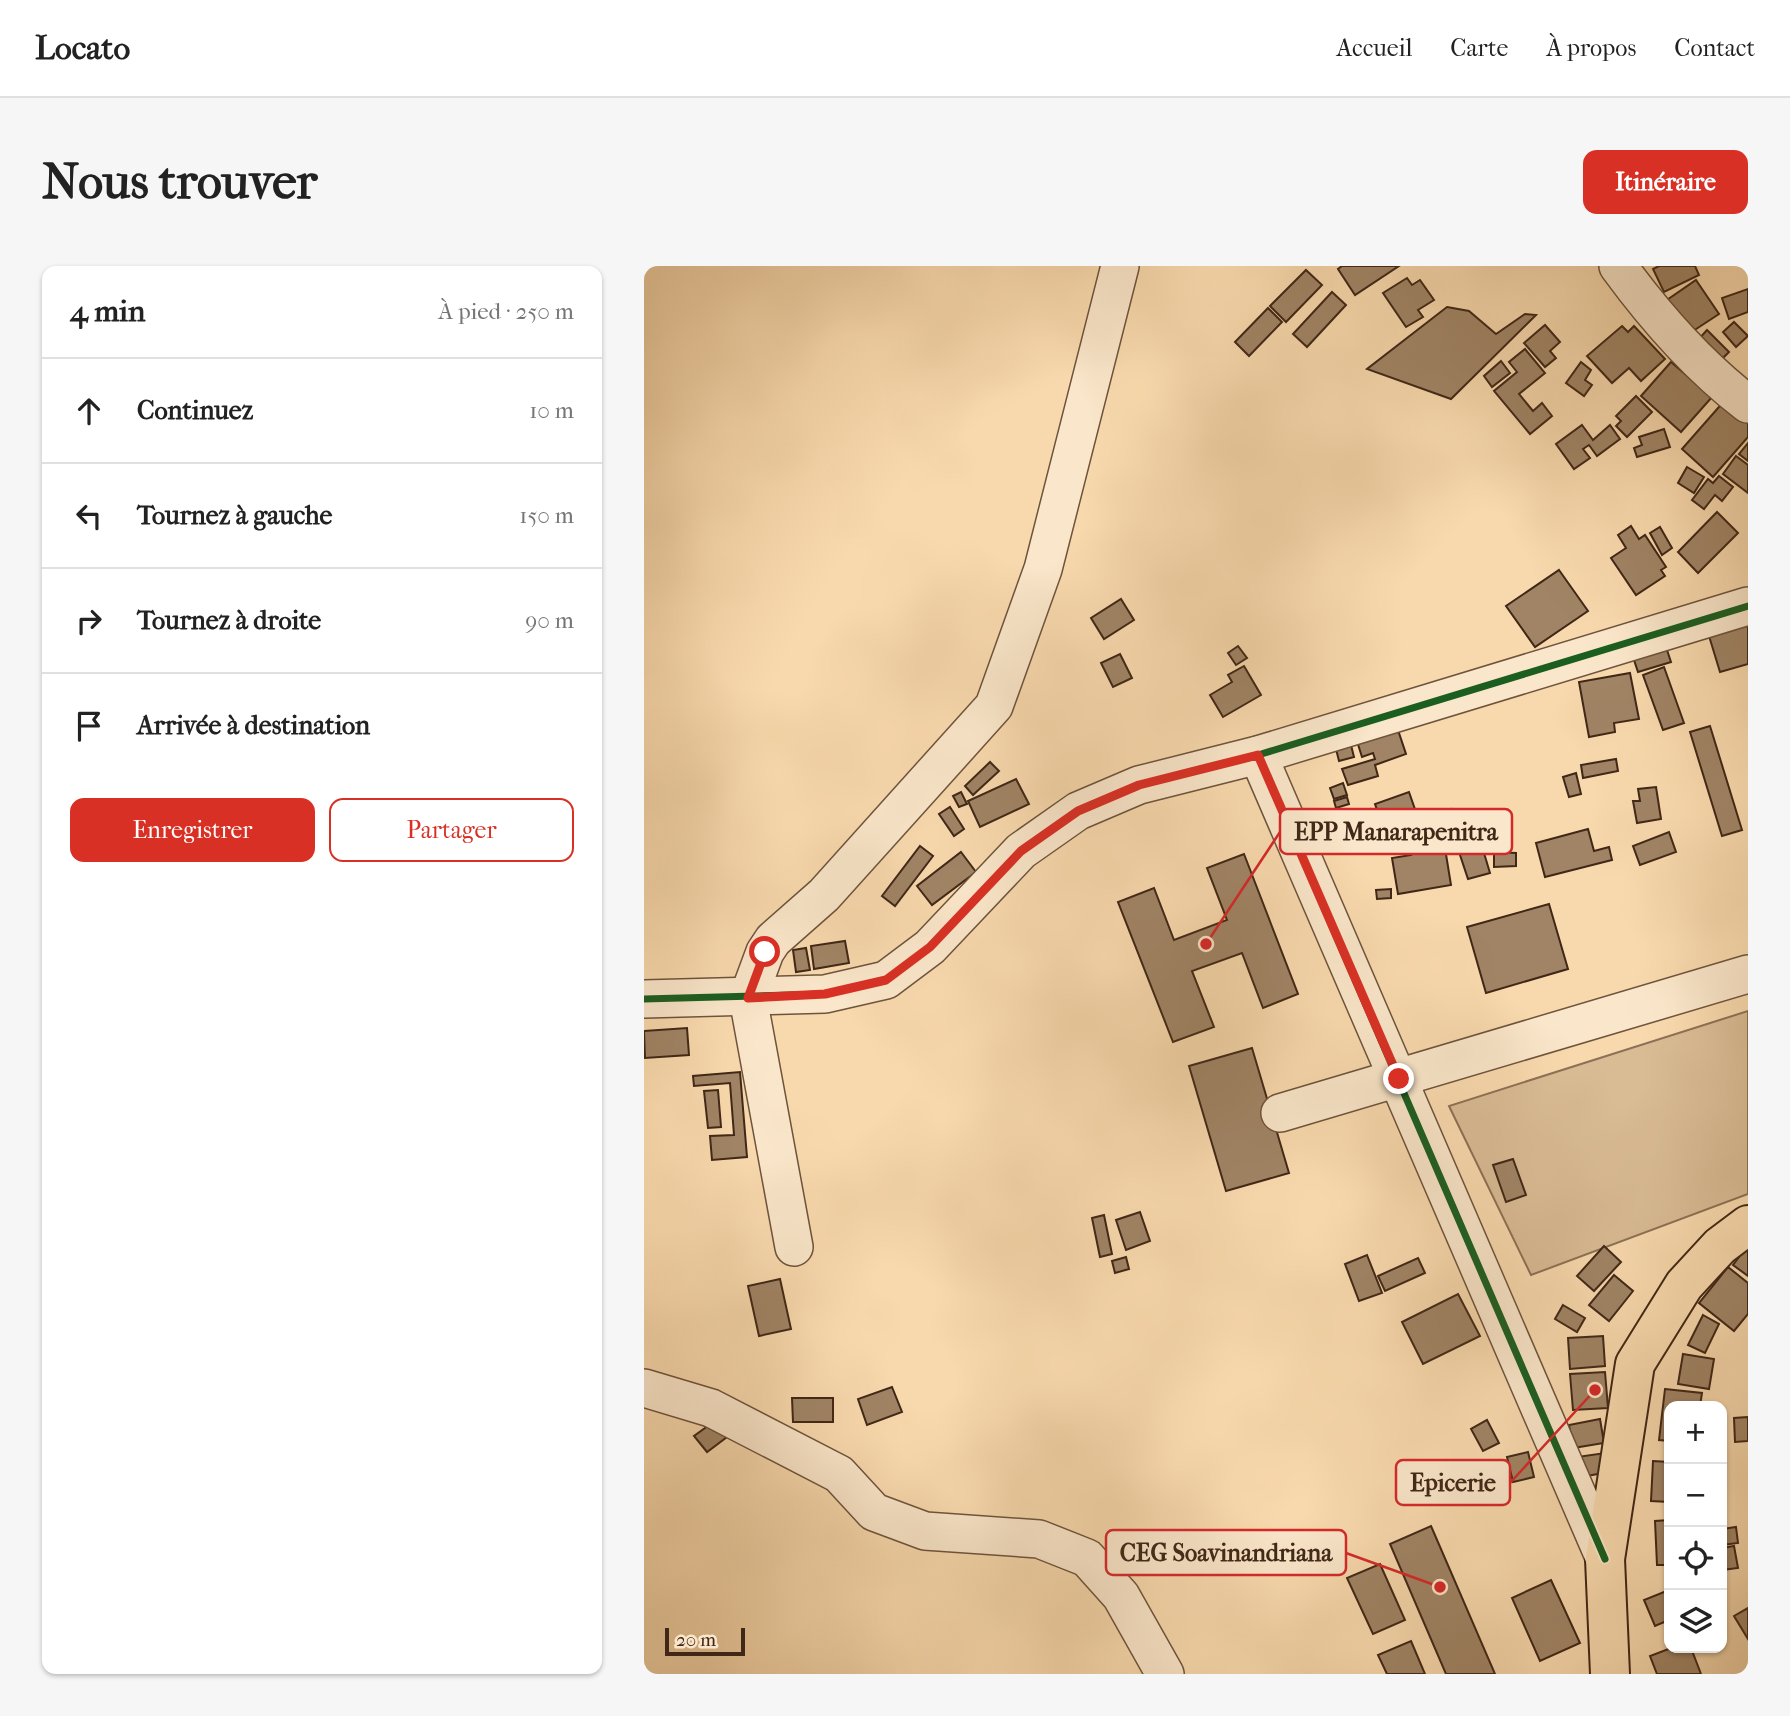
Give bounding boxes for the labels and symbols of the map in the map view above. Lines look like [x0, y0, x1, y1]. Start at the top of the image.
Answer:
callout: EPP Manarapenitra [1280, 809, 1512, 854]
text: EPP Manarapenitra [1294, 818, 1499, 846]
route start [749, 936, 780, 967]
route end [1383, 1063, 1414, 1094]
callout: Epicerie [1396, 1460, 1510, 1505]
text: Epicerie [1410, 1469, 1496, 1497]
callout: CEG Soavinandriana [1106, 1530, 1346, 1575]
text: CEG Soavinandriana [1120, 1539, 1333, 1567]
scale bar [665, 1625, 746, 1657]

